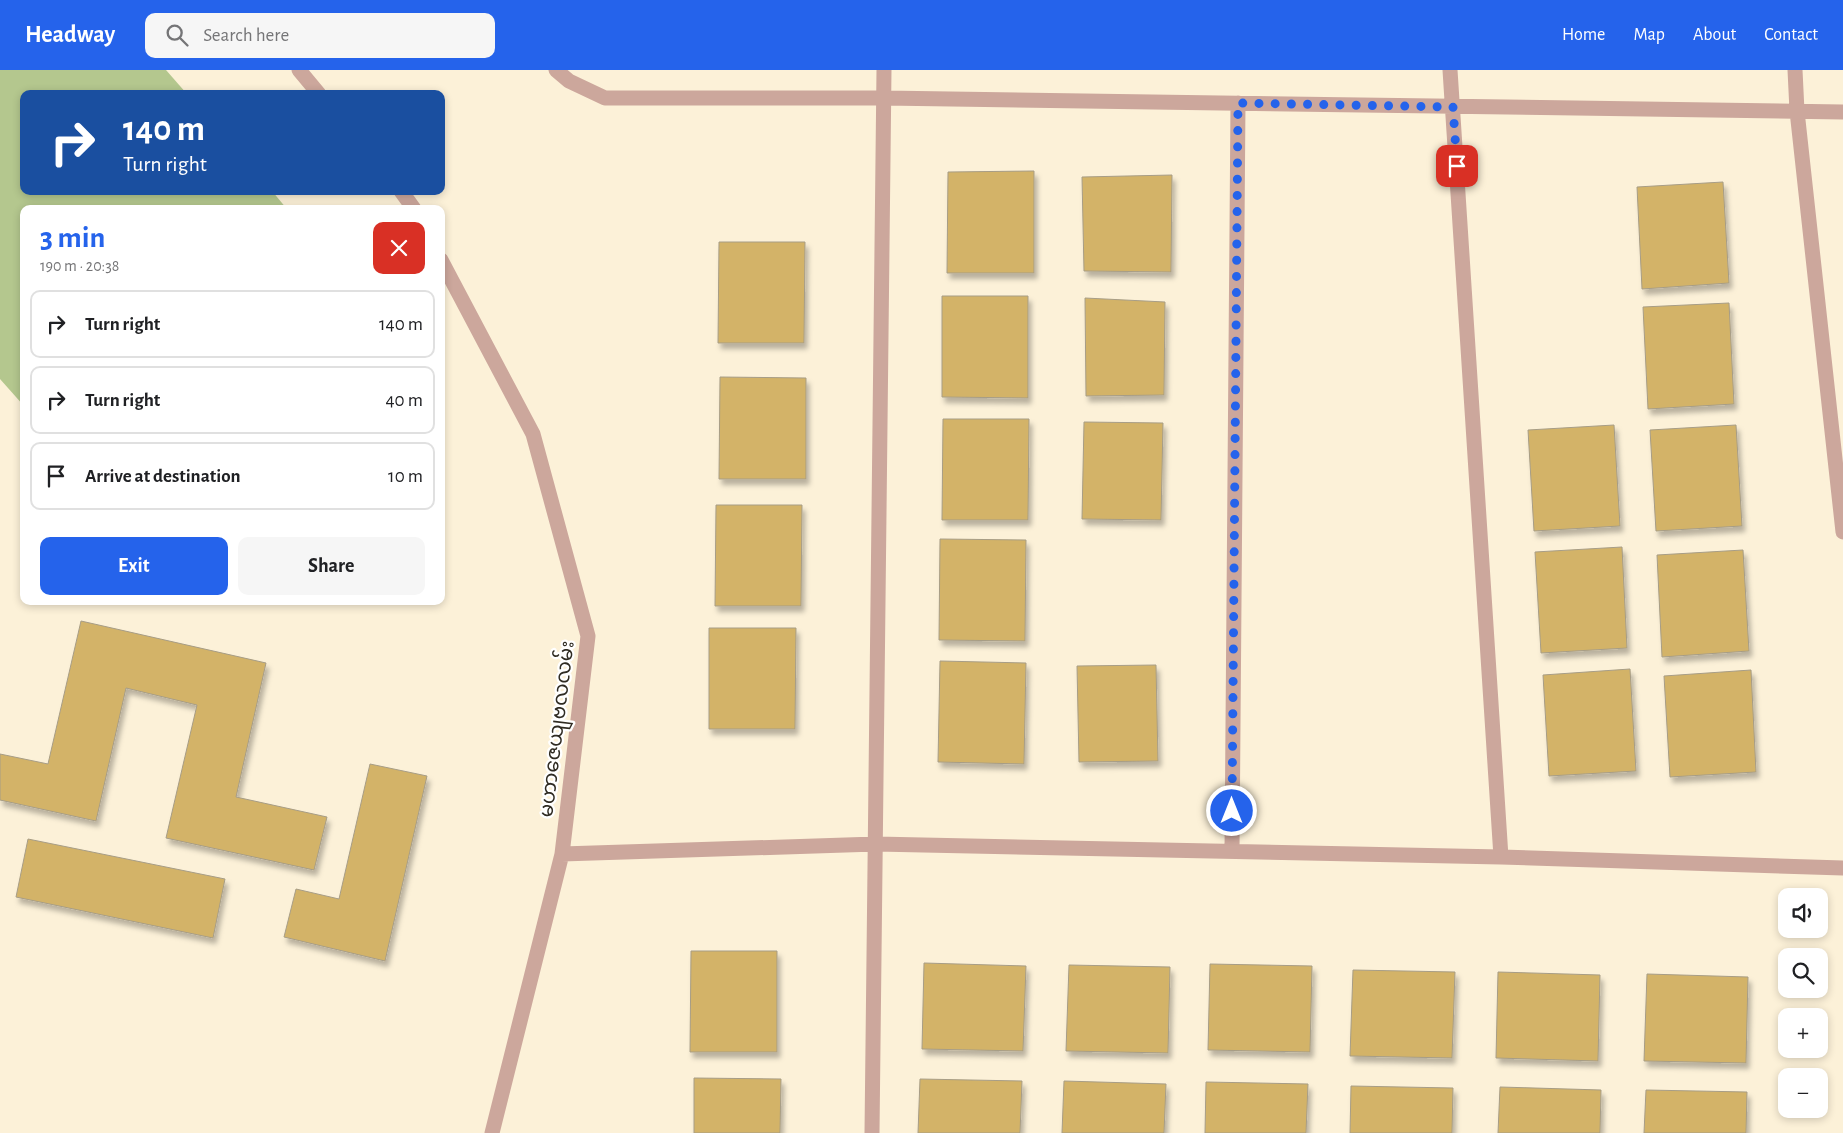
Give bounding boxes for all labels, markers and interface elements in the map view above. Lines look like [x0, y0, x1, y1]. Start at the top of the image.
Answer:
search box [145, 13, 495, 58]
icon: search [163, 21, 191, 49]
text: Headway [25, 23, 115, 47]
text: Search here [203, 26, 289, 45]
text: Home [1562, 26, 1605, 44]
text: Map [1633, 26, 1665, 44]
text: About [1693, 26, 1736, 44]
text: Contact [1764, 26, 1818, 44]
icon: right [40, 110, 105, 175]
text: 140 m [123, 112, 205, 147]
pin [1436, 145, 1478, 187]
icon: arrive [1443, 152, 1471, 180]
text: Turn right [123, 153, 207, 175]
button: close [373, 222, 425, 274]
text: 3 min [40, 223, 105, 253]
text: 190 m · 20:38 [40, 258, 119, 274]
icon: right [42, 310, 70, 338]
text: Turn right [85, 315, 160, 334]
text: 140 m [379, 315, 423, 334]
icon: right [42, 386, 70, 414]
text: Turn right [85, 391, 160, 410]
text: 40 m [385, 391, 423, 410]
icon: arrive [42, 462, 70, 490]
text: Arrive at destination [85, 467, 241, 486]
text: 10 m [388, 467, 423, 486]
button: Exit [40, 537, 228, 595]
button: Share [238, 537, 425, 595]
street label: မဟာဇေယျဗလလမ်း [531, 639, 583, 819]
position arrow [1205, 784, 1257, 836]
map controls [1778, 888, 1828, 1118]
button: sound [1778, 888, 1828, 938]
button: search [1778, 948, 1828, 998]
button: + [1778, 1008, 1828, 1058]
button: − [1778, 1068, 1828, 1118]

